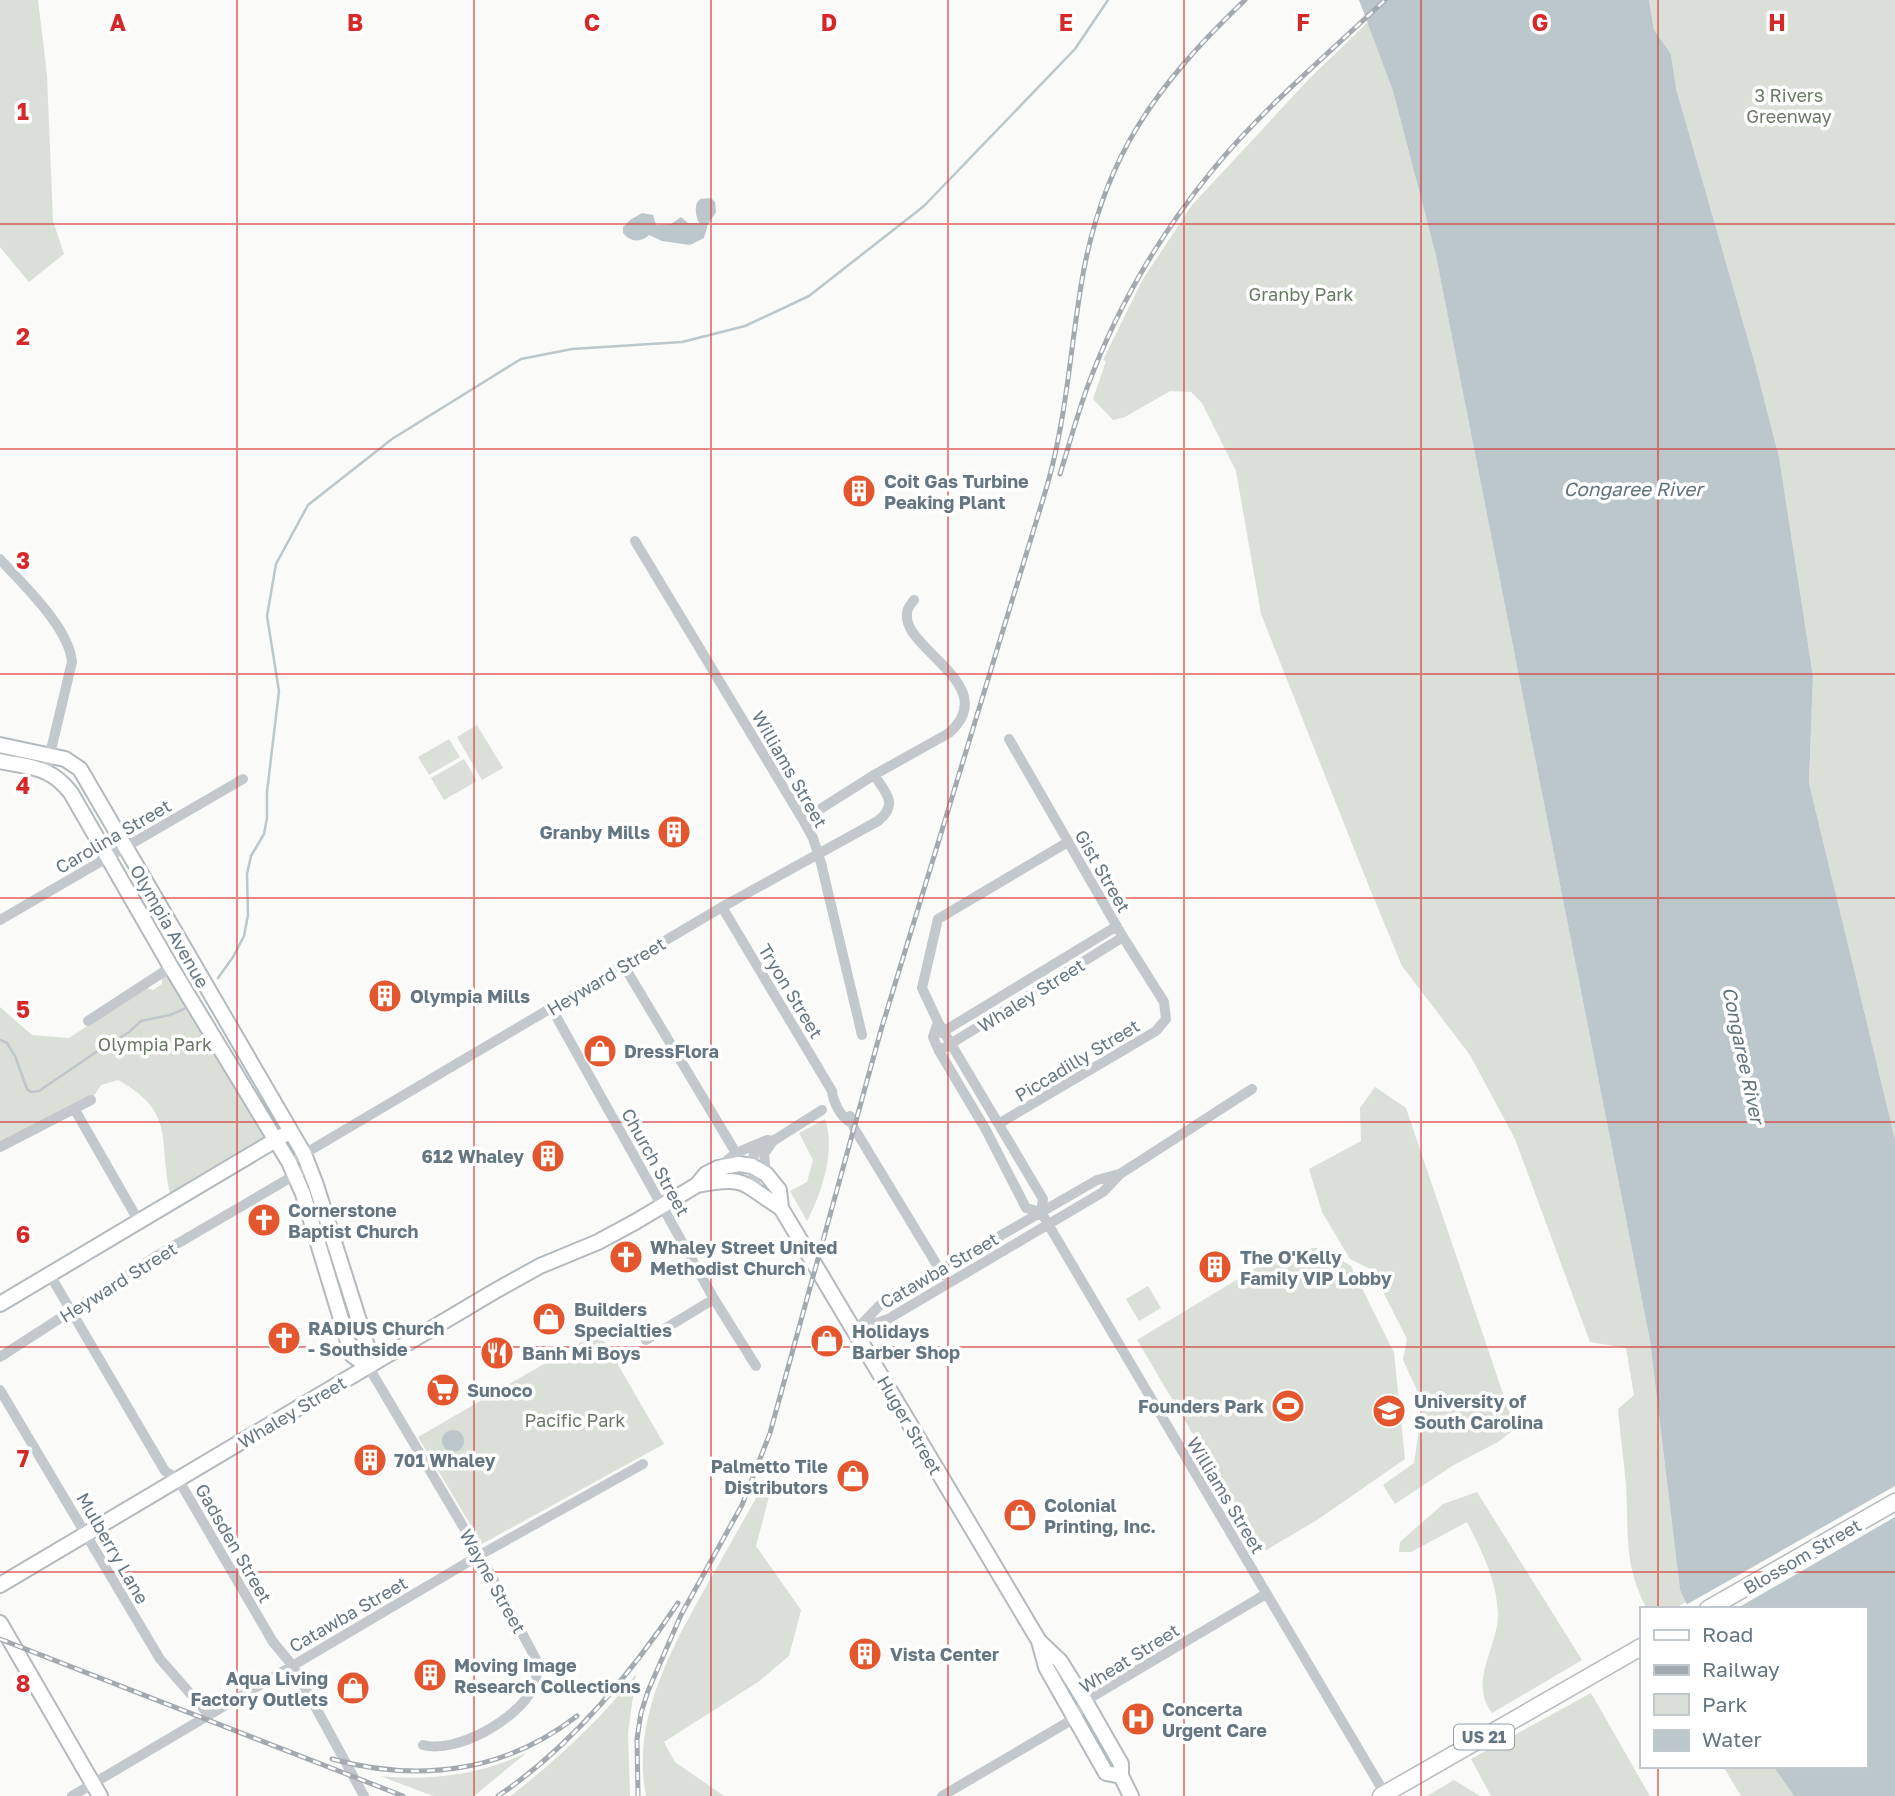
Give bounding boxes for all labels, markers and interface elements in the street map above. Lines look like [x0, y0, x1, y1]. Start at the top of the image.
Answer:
text: A [110, 8, 127, 36]
text: B [347, 8, 363, 36]
text: C [584, 8, 600, 36]
text: D [821, 8, 837, 36]
text: E [1059, 8, 1073, 36]
text: F [1296, 8, 1310, 36]
text: G [1532, 8, 1548, 36]
text: H [1768, 8, 1786, 36]
park label: 3 Rivers Greenway [1746, 84, 1832, 127]
text: 1 [17, 97, 29, 125]
park label: Granby Park [1248, 283, 1354, 305]
text: 2 [16, 322, 30, 350]
place label: Coit Gas Turbine Peaking Plant [884, 470, 1029, 513]
building icon: Coit Gas Turbine Peaking Plant [840, 472, 878, 510]
water label: Congaree River [1563, 477, 1705, 500]
text: 3 [16, 546, 30, 574]
street label: Williams Street [748, 706, 832, 832]
text: 4 [16, 771, 30, 799]
street label: Carolina Street [51, 794, 175, 878]
building icon: Granby Mills [655, 813, 693, 851]
place label: Granby Mills [540, 821, 650, 843]
street label: Gist Street [1070, 826, 1136, 916]
street label: Olympia Avenue [126, 860, 214, 992]
street label: Heyward Street [543, 932, 669, 1020]
street label: Tryon Street [754, 940, 828, 1042]
street label: Whaley Street [973, 953, 1089, 1037]
building icon: Olympia Mills [366, 977, 404, 1015]
place label: Olympia Mills [410, 985, 530, 1007]
water label: Congaree River [1718, 985, 1770, 1128]
text: 5 [16, 995, 30, 1023]
street label: Piccadilly Street [1011, 1014, 1143, 1106]
shop icon: DressFlora [581, 1032, 619, 1070]
park label: Olympia Park [98, 1033, 212, 1055]
place label: DressFlora [624, 1040, 719, 1062]
street label: Church Street [617, 1104, 695, 1220]
building icon: 612 Whaley [529, 1137, 567, 1175]
place label: 612 Whaley [421, 1145, 524, 1167]
place label: Cornerstone Baptist Church [288, 1199, 418, 1242]
church icon: Cornerstone Baptist Church [245, 1201, 283, 1239]
text: 6 [16, 1220, 30, 1248]
street label: Catawba Street [876, 1227, 1002, 1313]
place label: Whaley Street United Methodist Church [650, 1236, 837, 1279]
street label: Heyward Street [55, 1237, 181, 1327]
church icon: Whaley Street United Methodist Church [607, 1238, 645, 1276]
place label: The O'Kelly Family VIP Lobby [1240, 1246, 1392, 1289]
building icon: The O'Kelly Family VIP Lobby [1196, 1248, 1234, 1286]
place label: Builders Specialties [574, 1298, 672, 1341]
shop icon: Builders Specialties [530, 1300, 568, 1338]
place label: RADIUS Church - Southside [308, 1317, 445, 1360]
church icon: RADIUS Church - Southside [265, 1319, 303, 1357]
place label: Holidays Barber Shop [852, 1320, 960, 1363]
shop icon: Holidays Barber Shop [808, 1322, 846, 1360]
restaurant icon: Banh Mi Boys [478, 1334, 516, 1372]
place label: Banh Mi Boys [522, 1342, 641, 1364]
street label: Whaley Street [234, 1371, 350, 1453]
supermarket icon: Sunoco [424, 1371, 462, 1409]
street label: Huger Street [873, 1371, 947, 1479]
place label: Sunoco [467, 1379, 533, 1401]
sports icon: Founders Park [1269, 1387, 1307, 1425]
place label: University of South Carolina [1414, 1390, 1543, 1433]
school or university icon: University of South Carolina [1370, 1392, 1408, 1430]
place label: Founders Park [1138, 1395, 1265, 1417]
park label: Pacific Park [524, 1409, 626, 1431]
street label: Williams Street [1183, 1433, 1269, 1557]
building icon: 701 Whaley [351, 1441, 389, 1479]
text: 7 [17, 1444, 29, 1472]
place label: 701 Whaley [394, 1449, 496, 1471]
place label: Palmetto Tile Distributors [711, 1455, 828, 1498]
shop icon: Palmetto Tile Distributors [834, 1457, 872, 1495]
street label: Gadsden Street [191, 1480, 277, 1606]
street label: Mulberry Lane [72, 1488, 154, 1608]
place label: Colonial Printing, Inc. [1044, 1494, 1156, 1537]
shop icon: Colonial Printing, Inc. [1001, 1496, 1039, 1534]
street label: Blossom Street [1739, 1513, 1865, 1599]
street label: Wayne Street [455, 1525, 531, 1637]
street label: Catawba Street [285, 1571, 411, 1657]
legend [1640, 1607, 1867, 1768]
street label: Wheat Street [1075, 1619, 1183, 1697]
text: Road [1702, 1621, 1753, 1647]
building icon: Vista Center [846, 1635, 884, 1673]
place label: Vista Center [890, 1643, 999, 1665]
place label: Moving Image Research Collections [454, 1654, 641, 1697]
building icon: Moving Image Research Collections [411, 1656, 449, 1694]
text: Railway [1702, 1656, 1780, 1682]
place label: Aqua Living Factory Outlets [191, 1667, 328, 1710]
text: 8 [16, 1669, 30, 1697]
shop icon: Aqua Living Factory Outlets [334, 1669, 372, 1707]
text: Park [1702, 1691, 1748, 1717]
place label: Concerta Urgent Care [1162, 1698, 1267, 1741]
hospital icon: Concerta Urgent Care [1119, 1700, 1157, 1738]
road number: US 21 [1454, 1724, 1514, 1750]
text: Water [1702, 1726, 1762, 1752]

